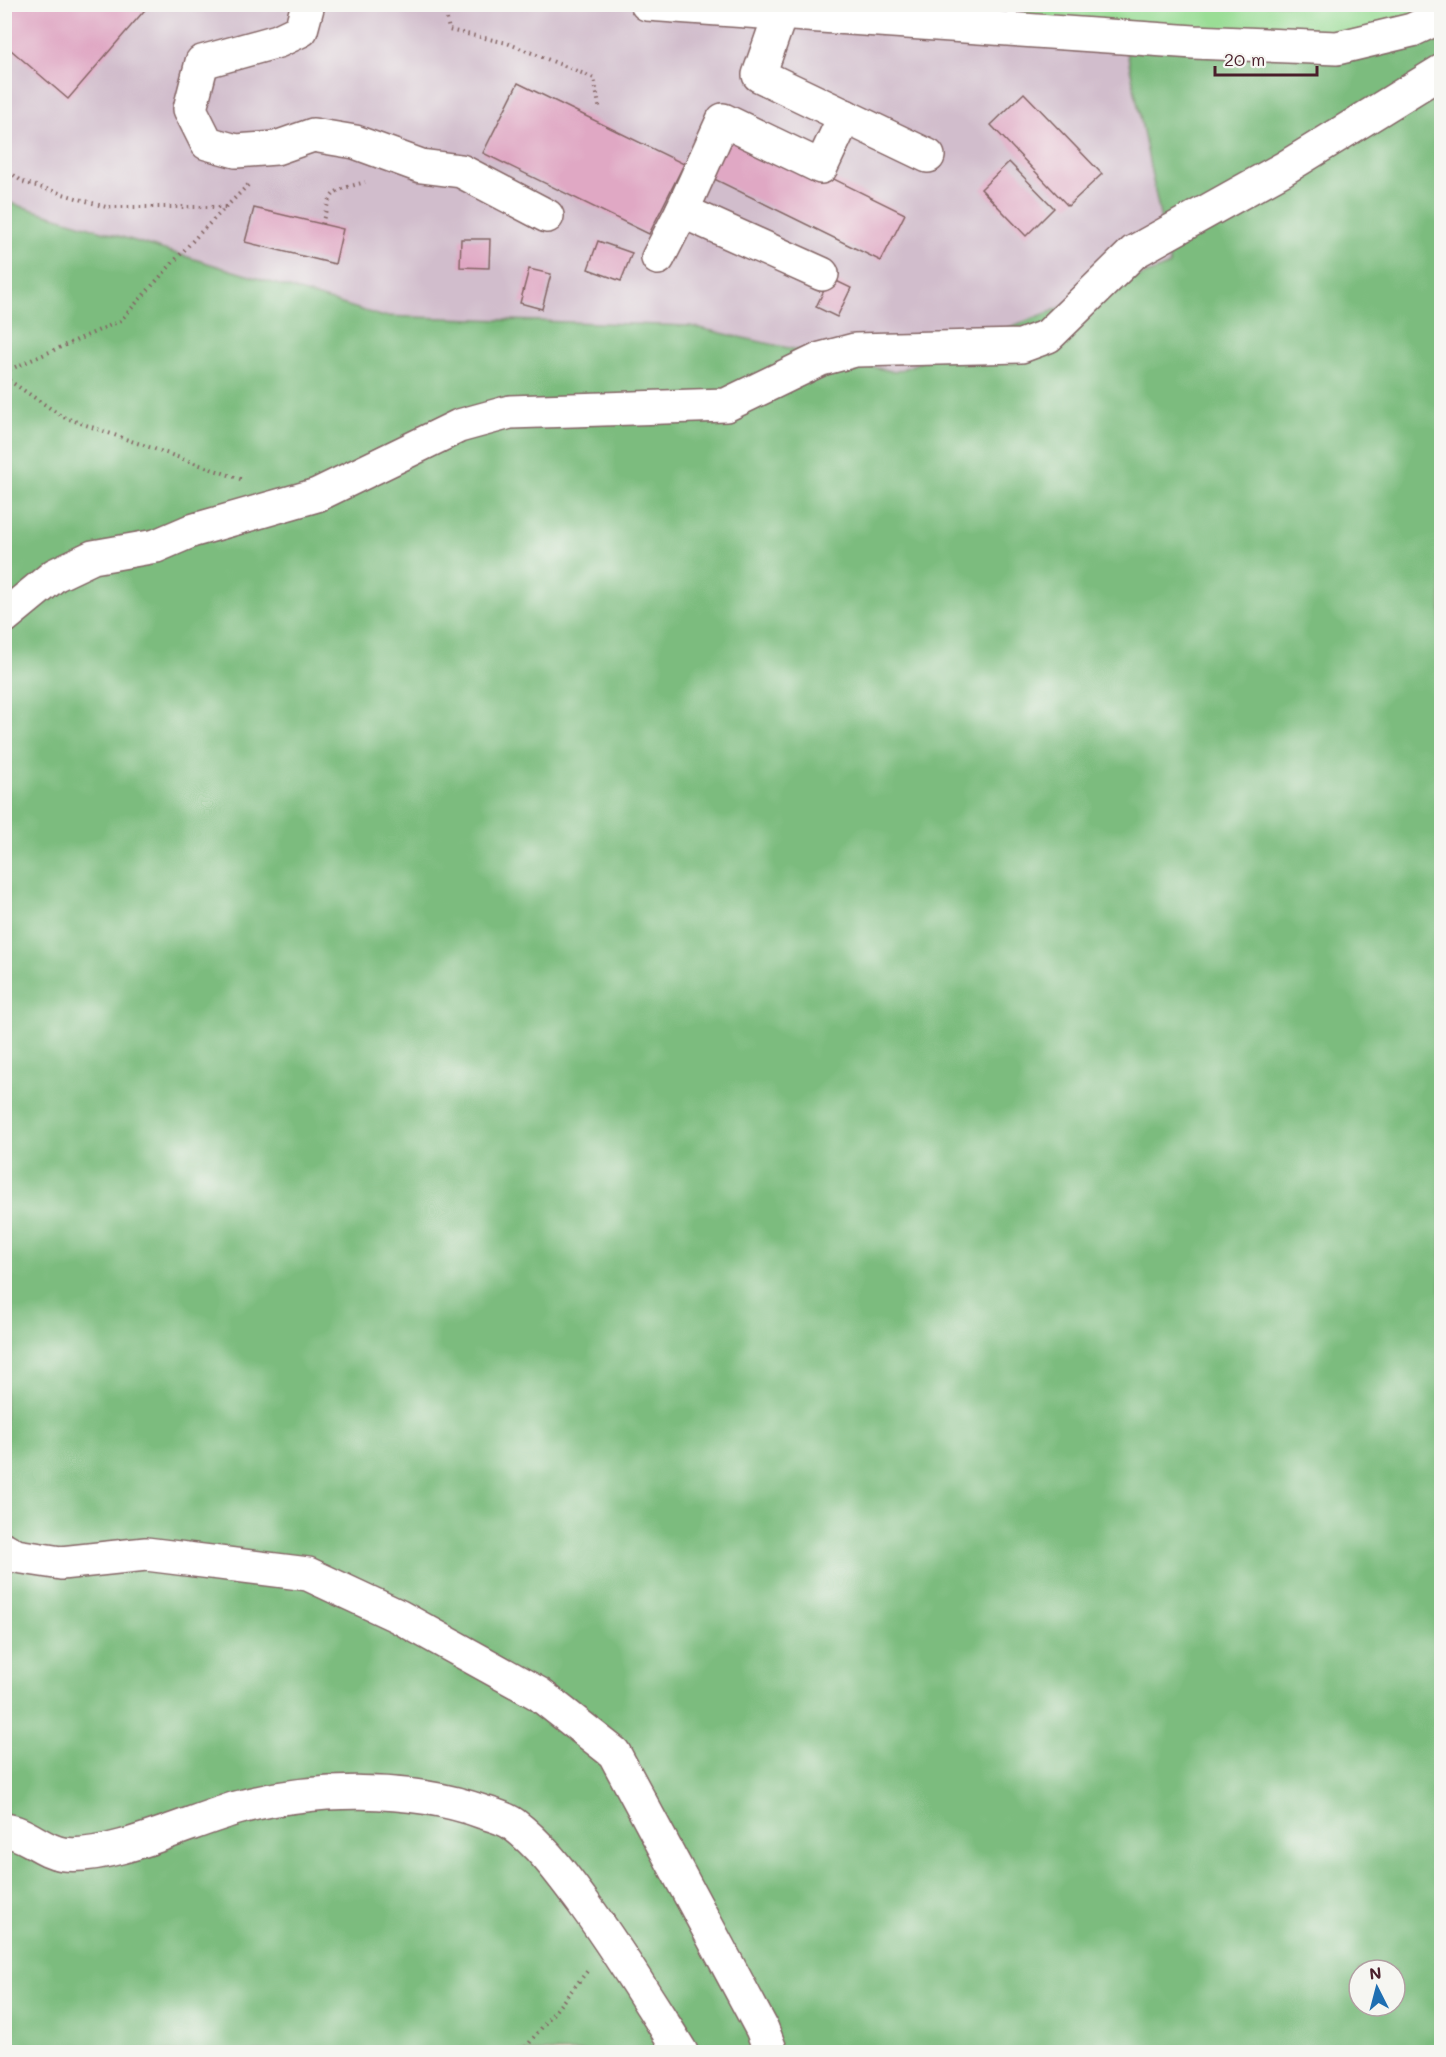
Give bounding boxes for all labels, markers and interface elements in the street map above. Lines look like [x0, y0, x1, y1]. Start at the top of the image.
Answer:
scale bar [1215, 39, 1317, 77]
text: 20 m [1224, 47, 1265, 71]
north arrow [1347, 1958, 1407, 2018]
text: N [1368, 1962, 1383, 1984]

